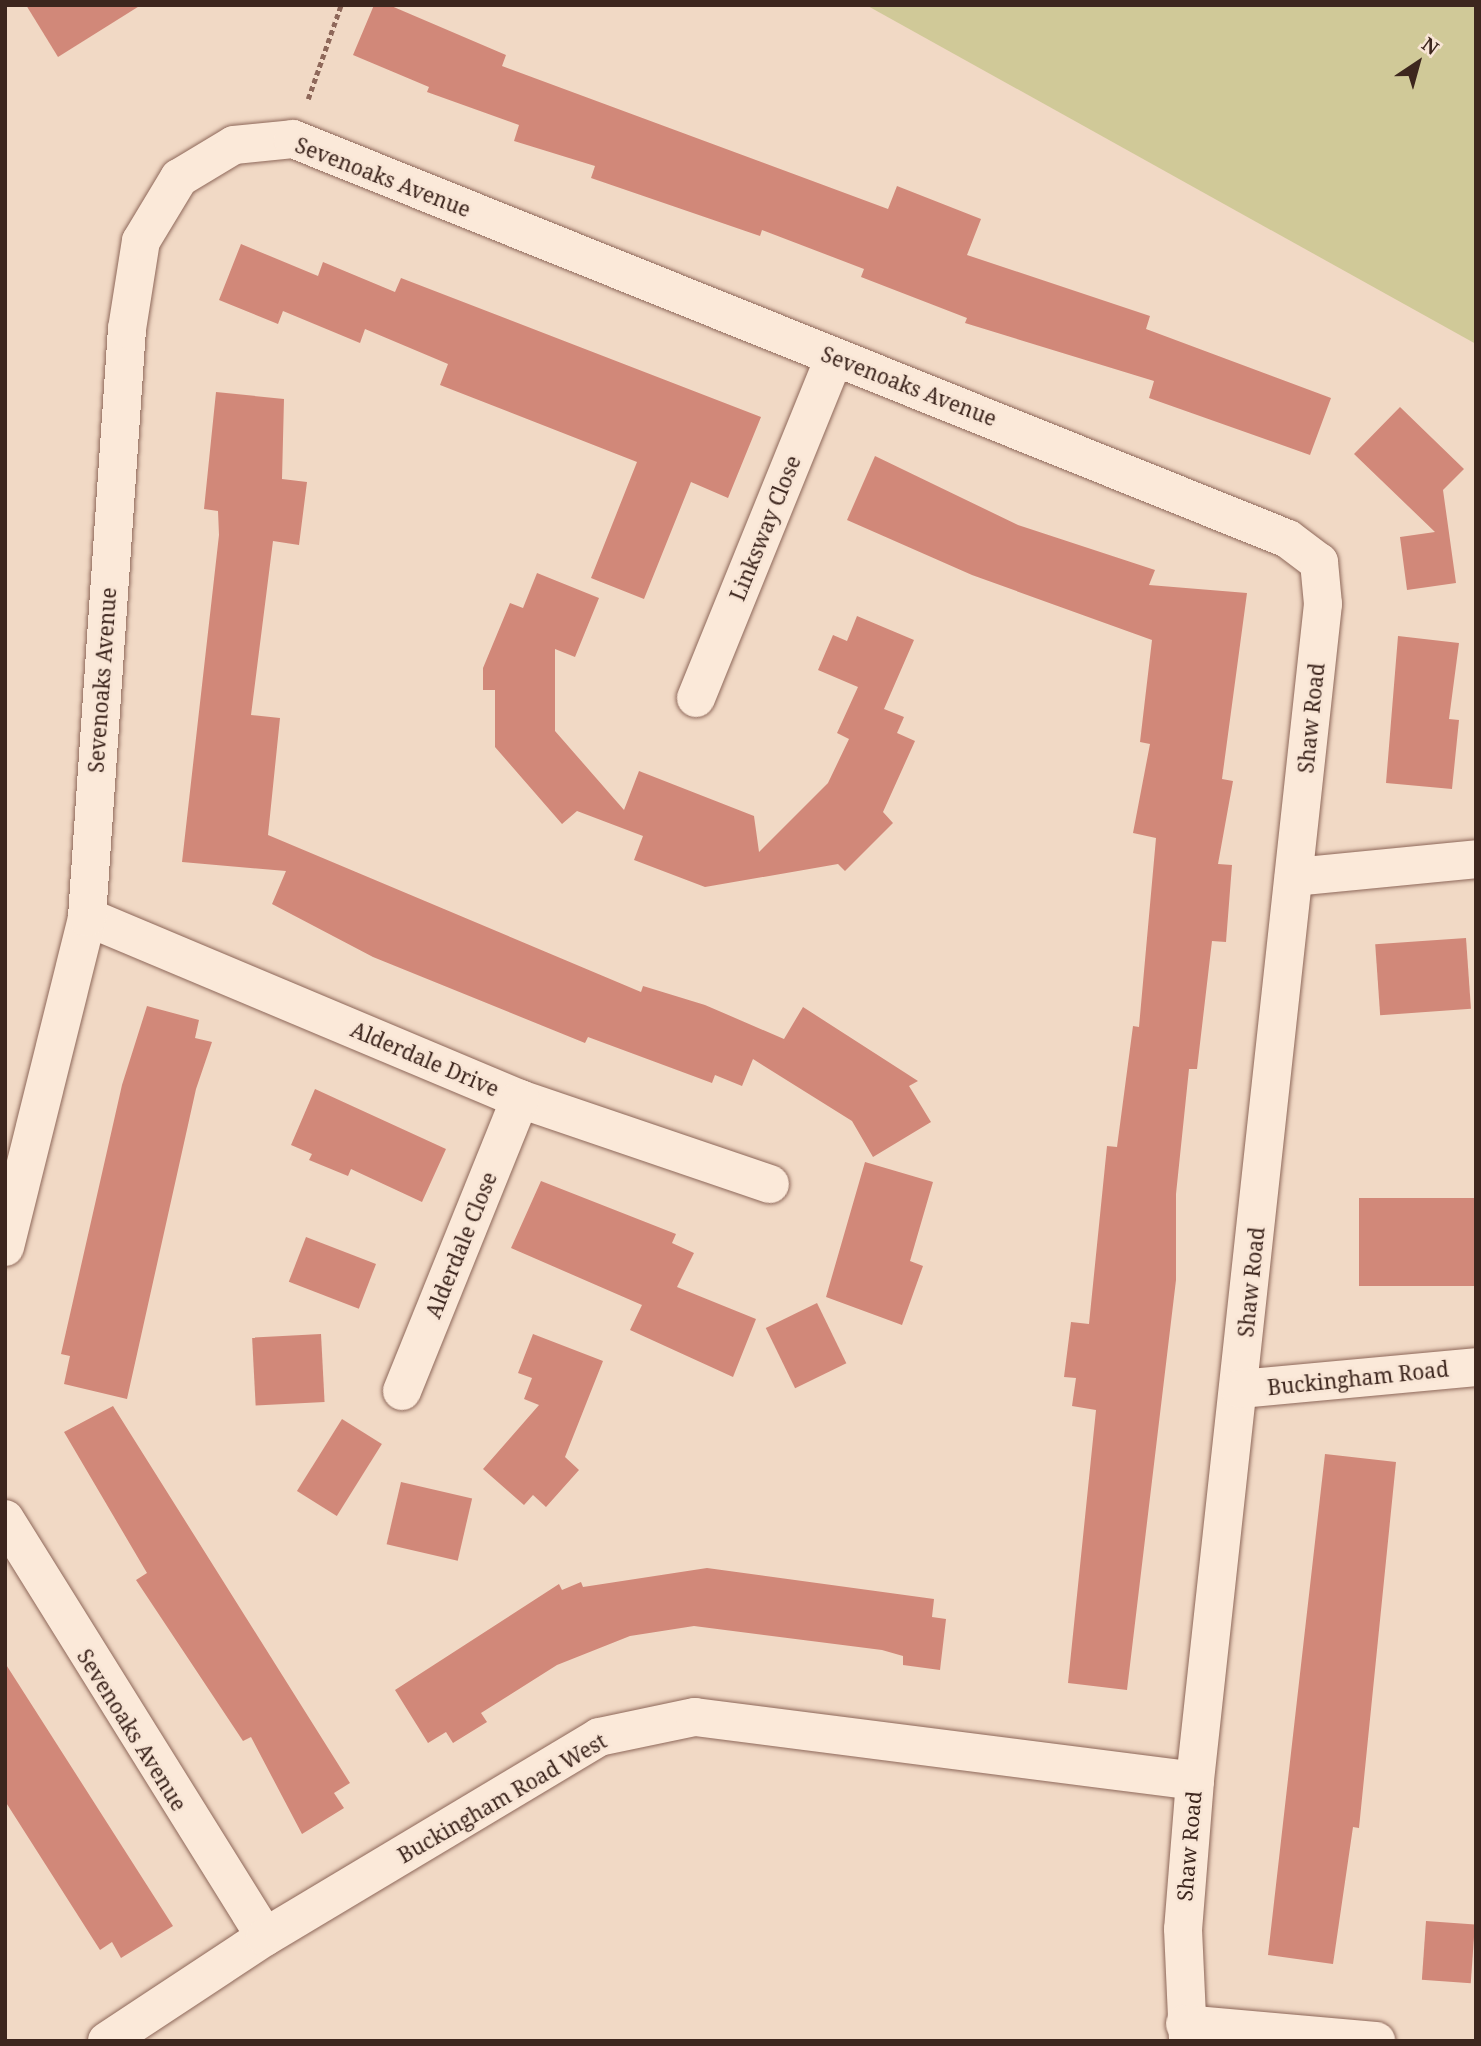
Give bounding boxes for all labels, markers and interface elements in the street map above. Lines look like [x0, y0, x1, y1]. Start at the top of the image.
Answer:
north arrow [1383, 28, 1453, 98]
text: N [1417, 31, 1444, 61]
street label: Sevenoaks Avenue [292, 132, 474, 222]
street label: Sevenoaks Avenue [818, 341, 1000, 431]
street label: Linksway Close [724, 452, 806, 604]
street label: Sevenoaks Avenue [83, 586, 121, 774]
street label: Shaw Road [1293, 662, 1329, 774]
street label: Alderdale Drive [347, 1016, 503, 1102]
street label: Alderdale Close [420, 1168, 502, 1322]
street label: Shaw Road [1233, 1226, 1269, 1338]
street label: Buckingham Road [1266, 1356, 1450, 1400]
street label: Sevenoaks Avenue [72, 1645, 192, 1815]
street label: Buckingham Road West [393, 1728, 611, 1868]
street label: Shaw Road [1172, 1790, 1206, 1902]

